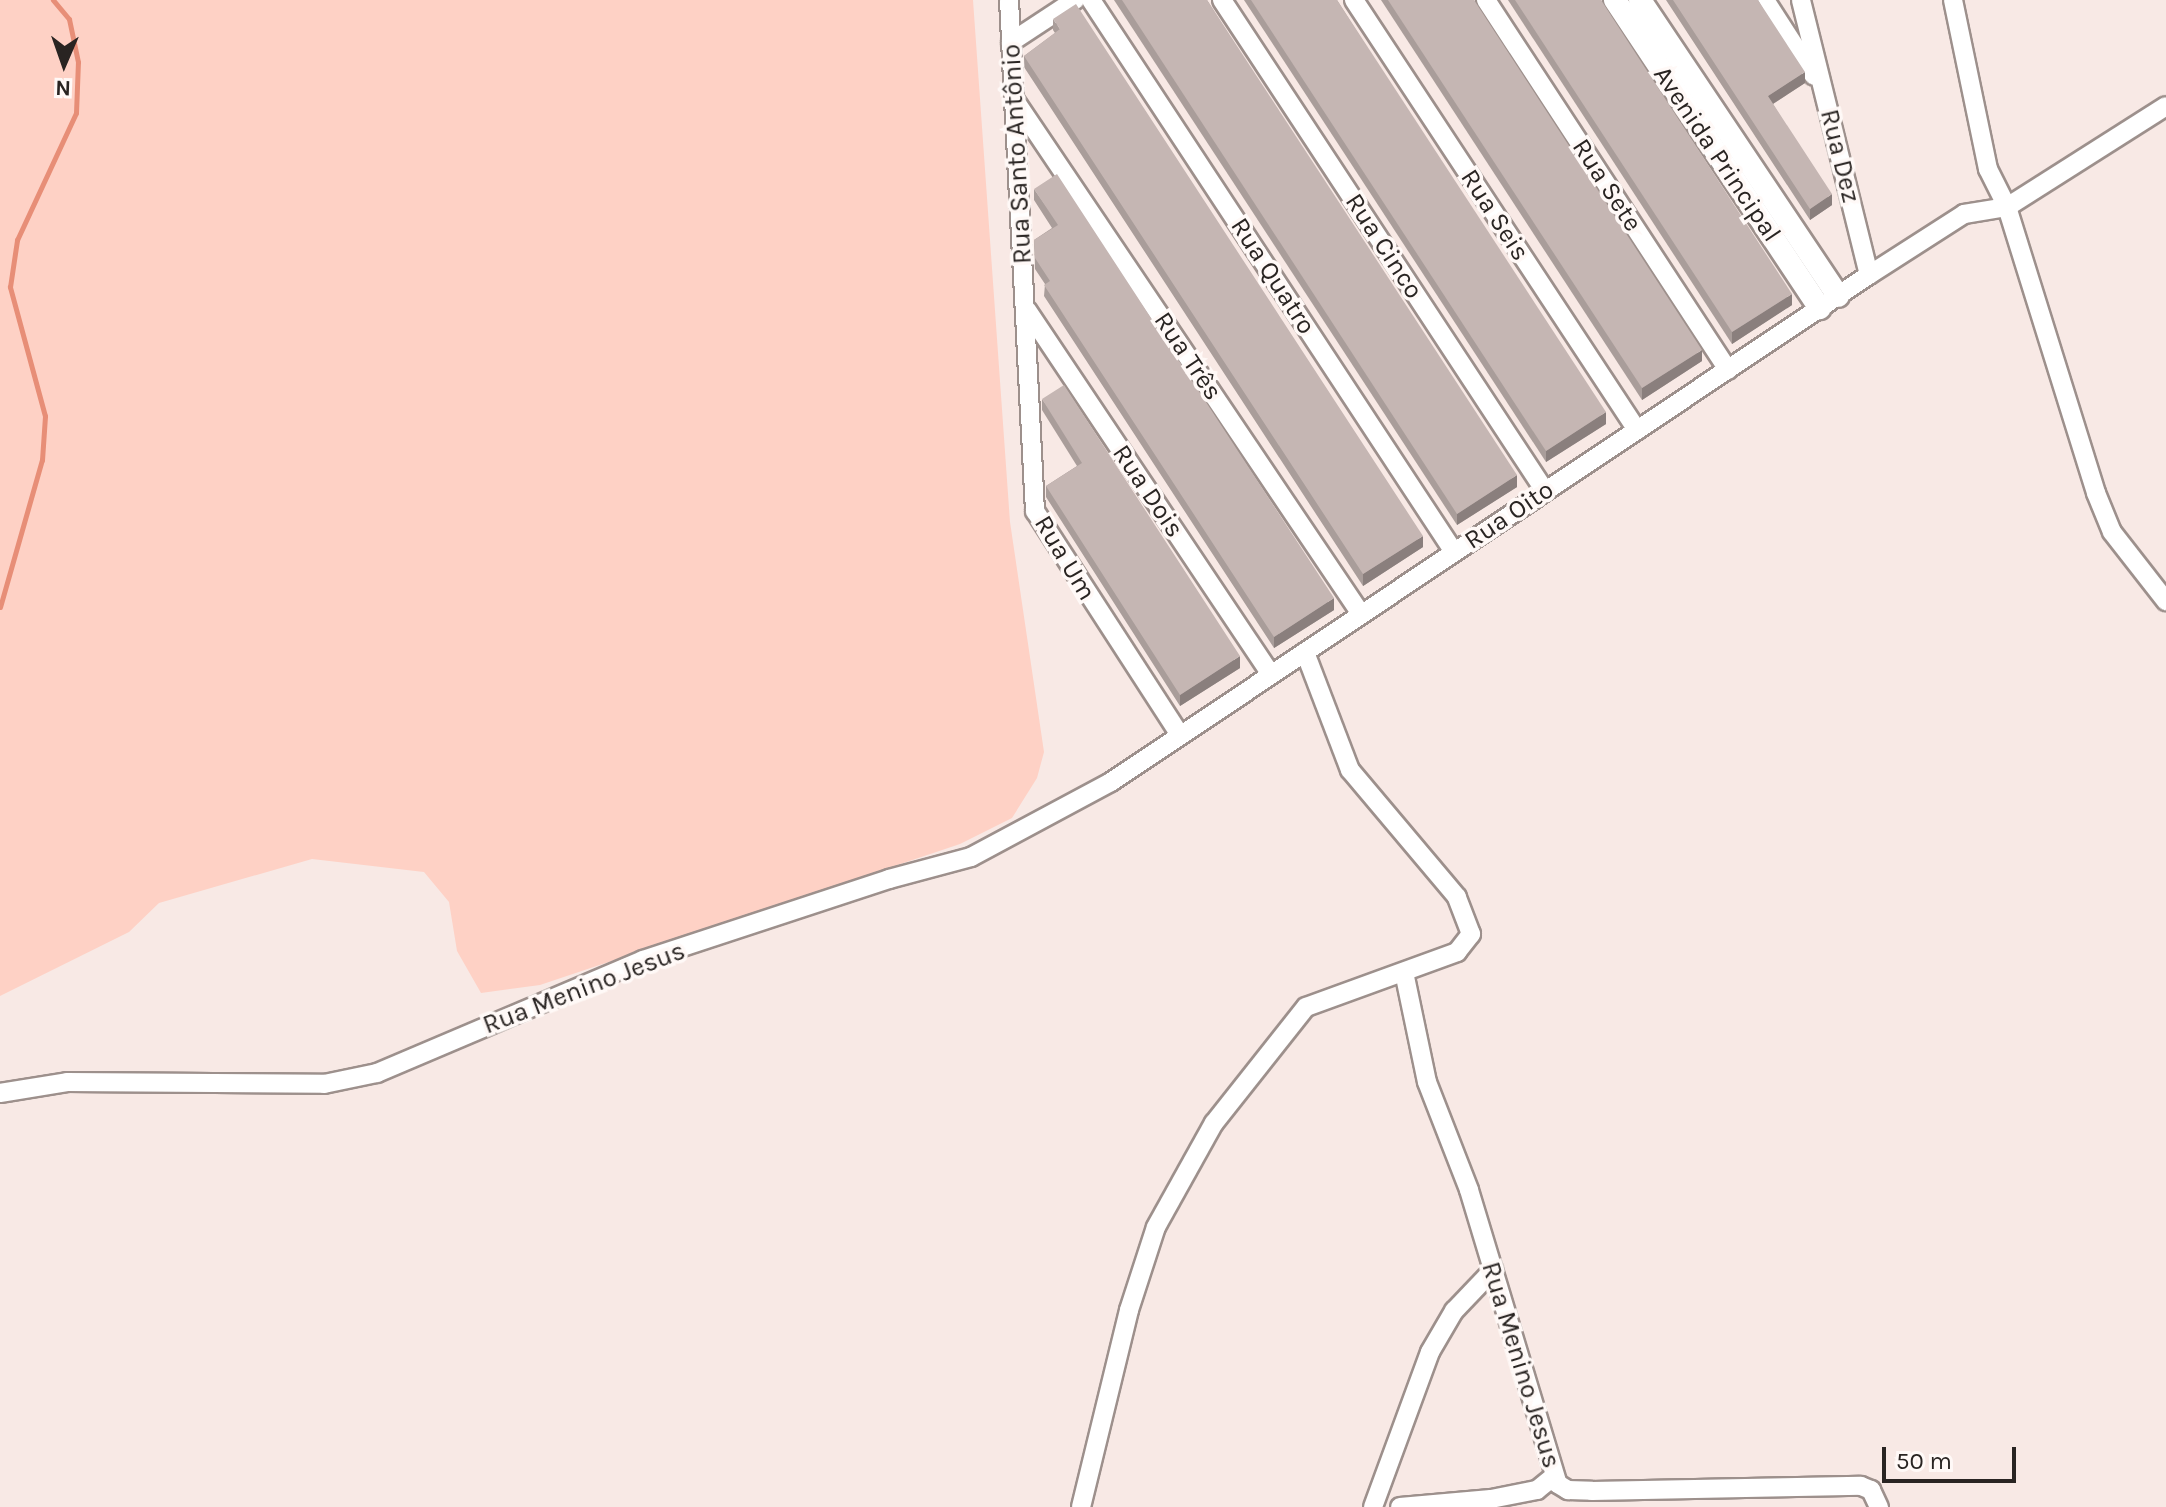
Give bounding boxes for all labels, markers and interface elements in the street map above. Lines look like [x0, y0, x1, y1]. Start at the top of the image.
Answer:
north arrow [24, 24, 104, 104]
street label: Rua Santo Antônio [996, 43, 1038, 265]
street label: Avenida Principal [1647, 60, 1787, 248]
text: N [55, 75, 72, 101]
street label: Rua Dez [1813, 106, 1867, 206]
street label: Rua Sete [1565, 133, 1649, 237]
street label: Rua Seis [1454, 163, 1536, 267]
street label: Rua Cinco [1338, 188, 1430, 304]
street label: Rua Quatro [1224, 212, 1322, 340]
street label: Rua Três [1147, 306, 1229, 406]
street label: Rua Dois [1106, 439, 1190, 543]
street label: Rua Oito [1459, 474, 1559, 556]
street label: Rua Um [1028, 510, 1102, 606]
street label: Rua Menino Jesus [479, 935, 689, 1041]
street label: Rua Menino Jesus [1475, 1258, 1567, 1472]
scale bar [1886, 1431, 2020, 1481]
text: 50 m [1896, 1447, 1952, 1475]

